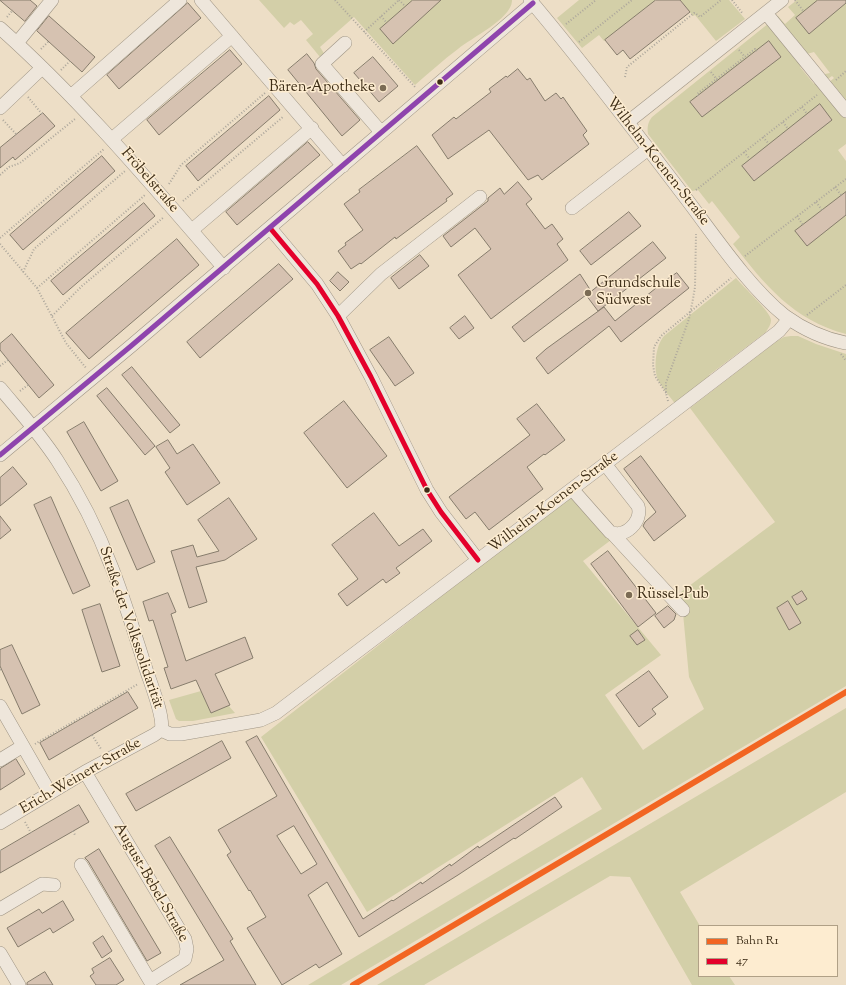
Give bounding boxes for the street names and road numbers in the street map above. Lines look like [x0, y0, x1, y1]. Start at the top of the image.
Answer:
street label: Wilhelm-Koenen-Straße [601, 94, 713, 230]
street label: Fröbelstraße [116, 145, 182, 217]
street label: Wilhelm-Koenen-Straße [486, 448, 622, 558]
street label: Straße der Volkssolidarität [94, 545, 166, 711]
street label: Erich-Weinert-Straße [17, 735, 145, 819]
street label: August-Bebel-Straße [109, 820, 191, 946]

